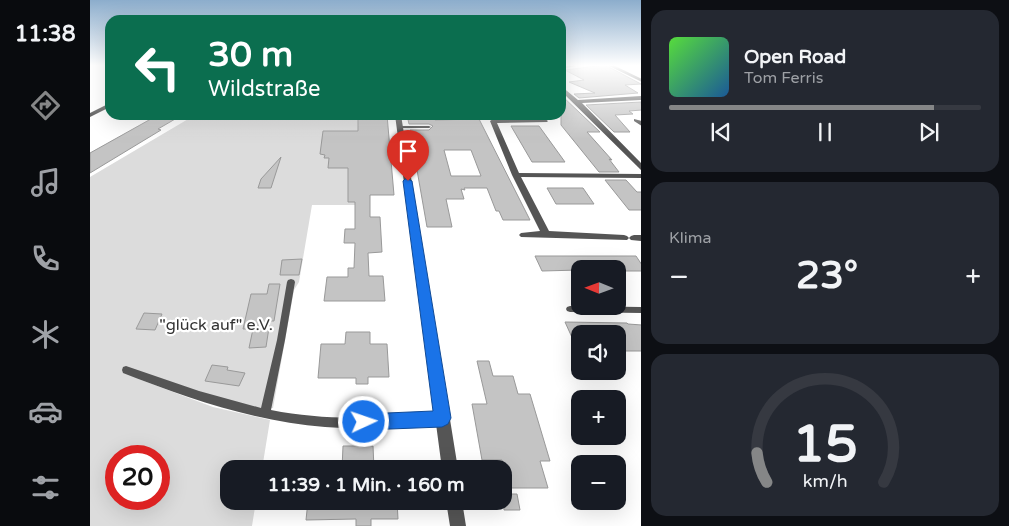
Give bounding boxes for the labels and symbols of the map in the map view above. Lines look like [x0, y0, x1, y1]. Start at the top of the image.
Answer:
pin [387, 130, 429, 181]
north arrow [571, 260, 626, 315]
park label: "glück auf" e.V. [159, 315, 273, 335]
position arrow [337, 395, 389, 447]
speed limit sign: 20 [105, 445, 170, 510]

